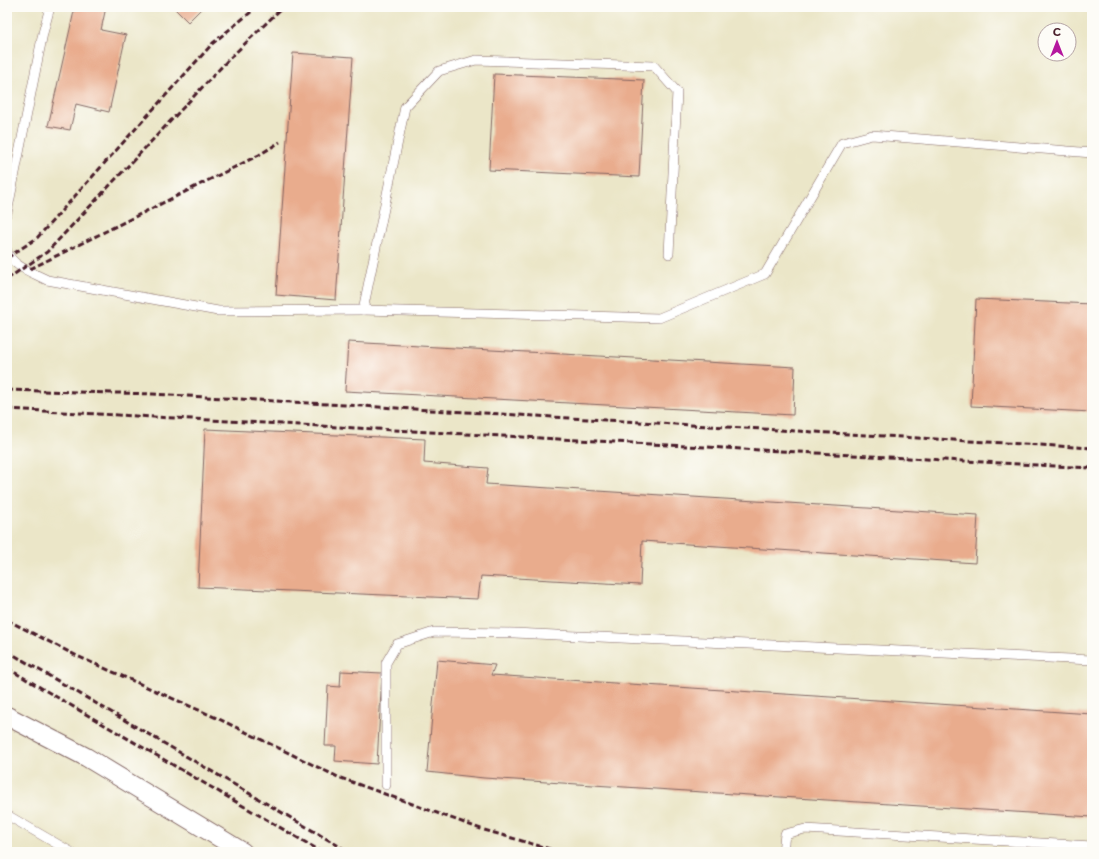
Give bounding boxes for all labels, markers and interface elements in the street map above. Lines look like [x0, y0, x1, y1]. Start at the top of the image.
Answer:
north arrow [1037, 22, 1077, 62]
text: С [1053, 23, 1061, 40]

